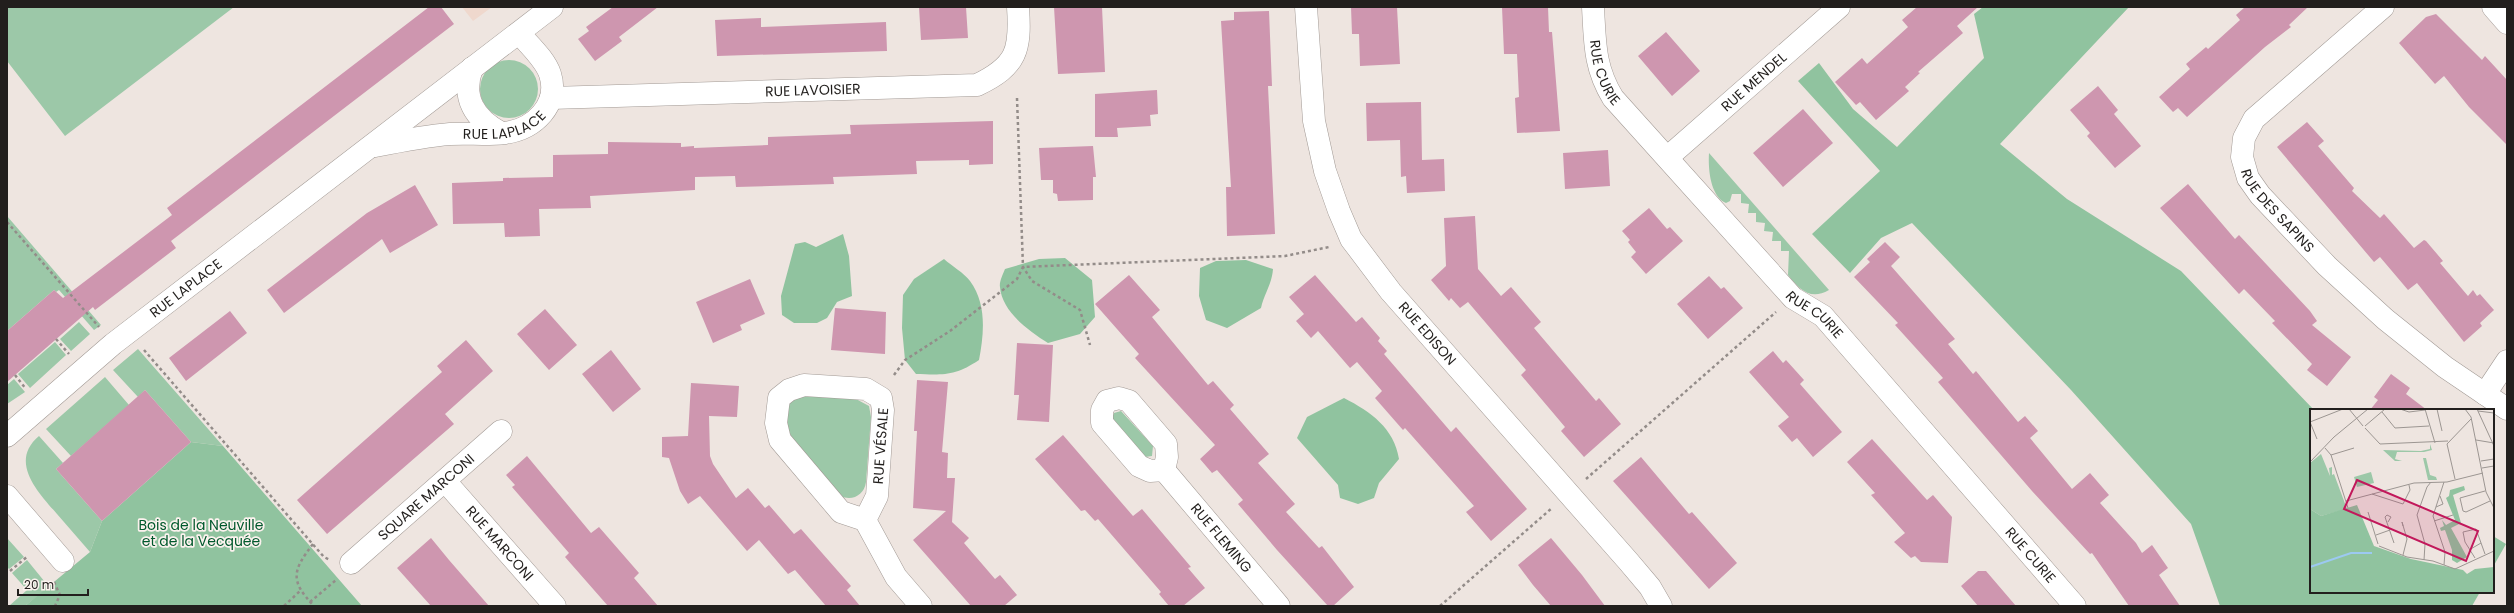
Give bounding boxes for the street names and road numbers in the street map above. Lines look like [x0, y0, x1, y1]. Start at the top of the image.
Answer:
street label: RUE CURIE [1585, 39, 1625, 110]
street label: RUE MENDEL [1717, 48, 1791, 116]
street label: RUE LAVOISIER [765, 79, 861, 101]
street label: RUE LAPLACE [463, 106, 550, 144]
street label: RUE DES SAPINS [2236, 167, 2319, 257]
street label: RUE LAPLACE [145, 254, 226, 322]
street label: RUE CURIE [1781, 286, 1848, 343]
street label: RUE EDISON [1394, 297, 1461, 370]
street label: RUE VÉSALE [868, 407, 893, 485]
street label: SQUARE MARCONI [373, 449, 479, 545]
street label: RUE FLEMING [1186, 499, 1257, 577]
street label: RUE MARCONI [461, 501, 538, 585]
street label: RUE CURIE [2001, 523, 2061, 587]

